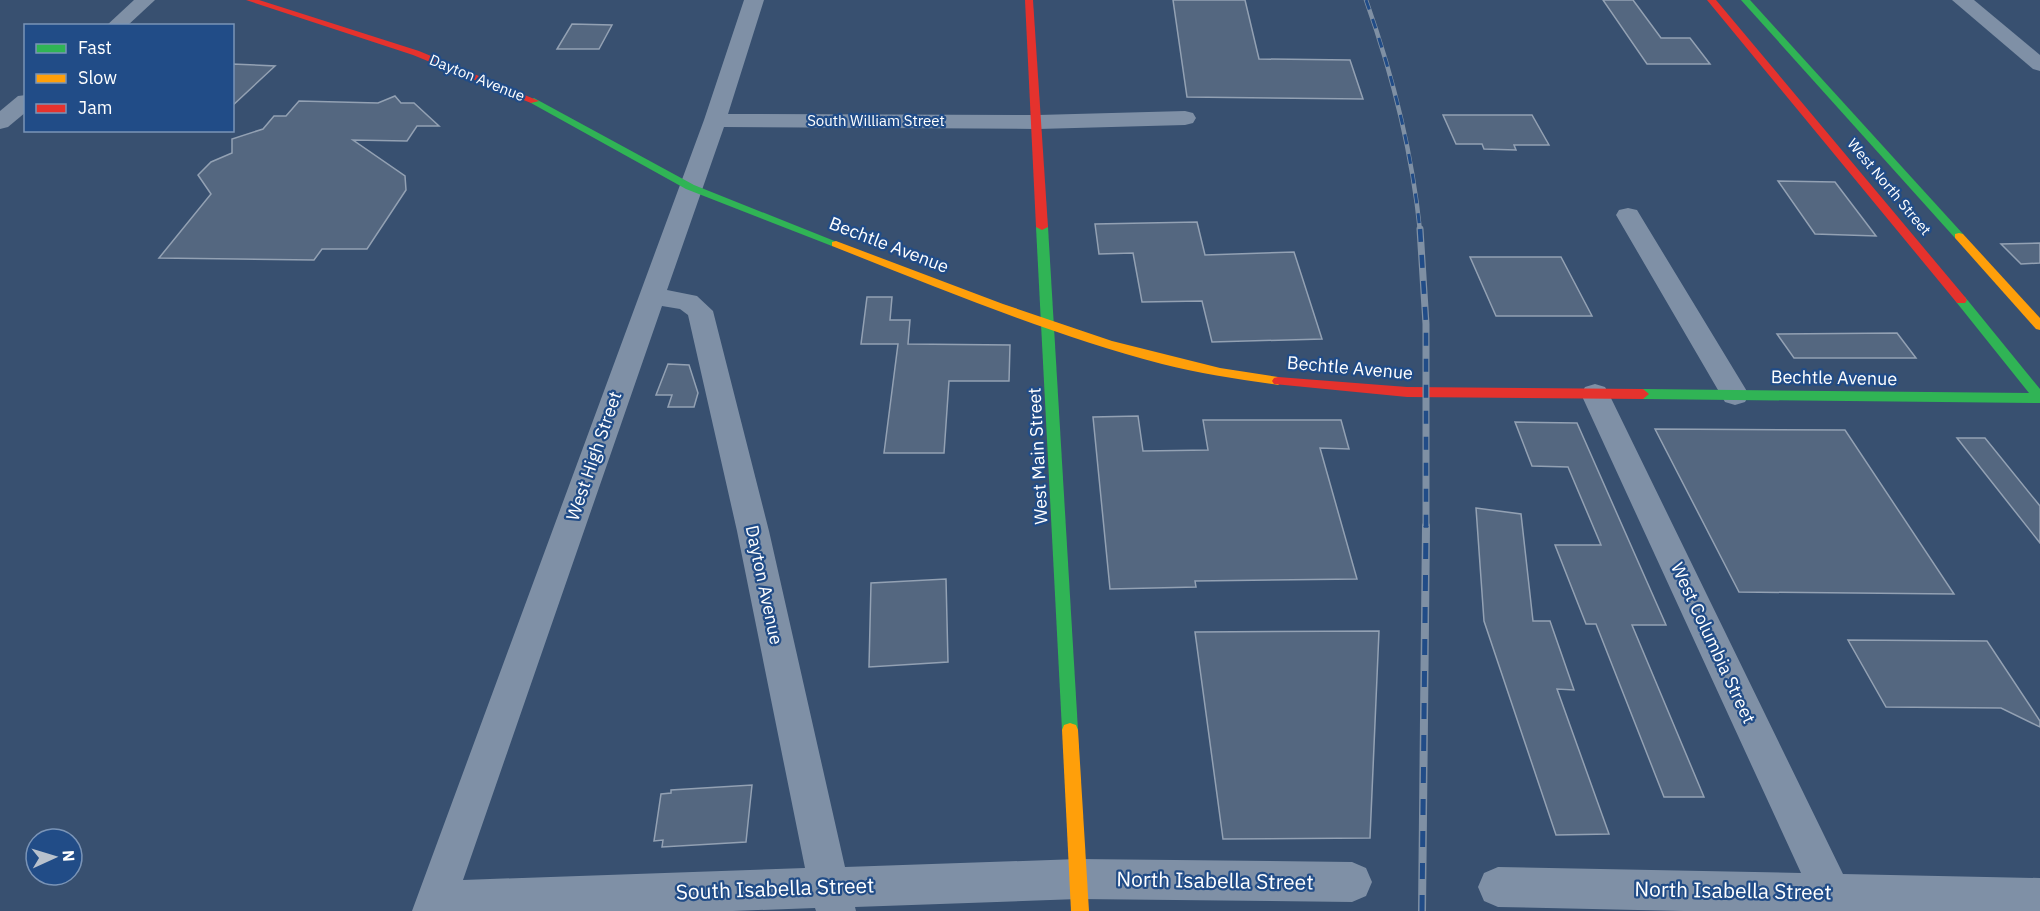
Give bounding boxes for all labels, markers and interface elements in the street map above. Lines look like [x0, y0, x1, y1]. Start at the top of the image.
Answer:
legend [24, 24, 234, 132]
text: Fast [78, 36, 112, 59]
street label: Dayton Avenue [427, 50, 528, 105]
text: Slow [78, 66, 117, 89]
text: Jam [78, 96, 113, 119]
street label: South William Street [807, 111, 945, 130]
street label: West North Street [1843, 134, 1935, 239]
street label: Bechtle Avenue [826, 211, 952, 278]
street label: Bechtle Avenue [1286, 351, 1414, 384]
street label: Bechtle Avenue [1771, 365, 1897, 390]
street label: West Main Street [1022, 387, 1053, 525]
street label: West High Street [561, 388, 626, 524]
street label: Dayton Avenue [741, 523, 788, 647]
street label: West Columbia Street [1666, 559, 1761, 727]
north arrow [24, 827, 84, 887]
text: N [59, 849, 79, 862]
street label: North Isabella Street [1116, 864, 1314, 896]
street label: South Isabella Street [675, 871, 875, 905]
street label: North Isabella Street [1634, 874, 1832, 906]

